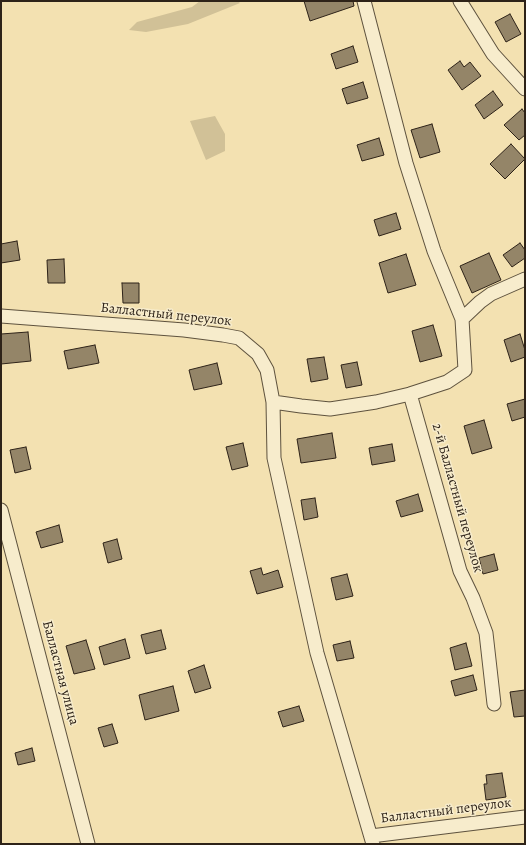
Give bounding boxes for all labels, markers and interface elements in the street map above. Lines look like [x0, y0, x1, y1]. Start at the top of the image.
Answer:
street label: Балластный переулок [100, 300, 232, 330]
street label: 2-й Балластный переулок [428, 421, 486, 575]
street label: Балластная улица [38, 619, 82, 727]
street label: Балластный переулок [380, 795, 512, 827]

